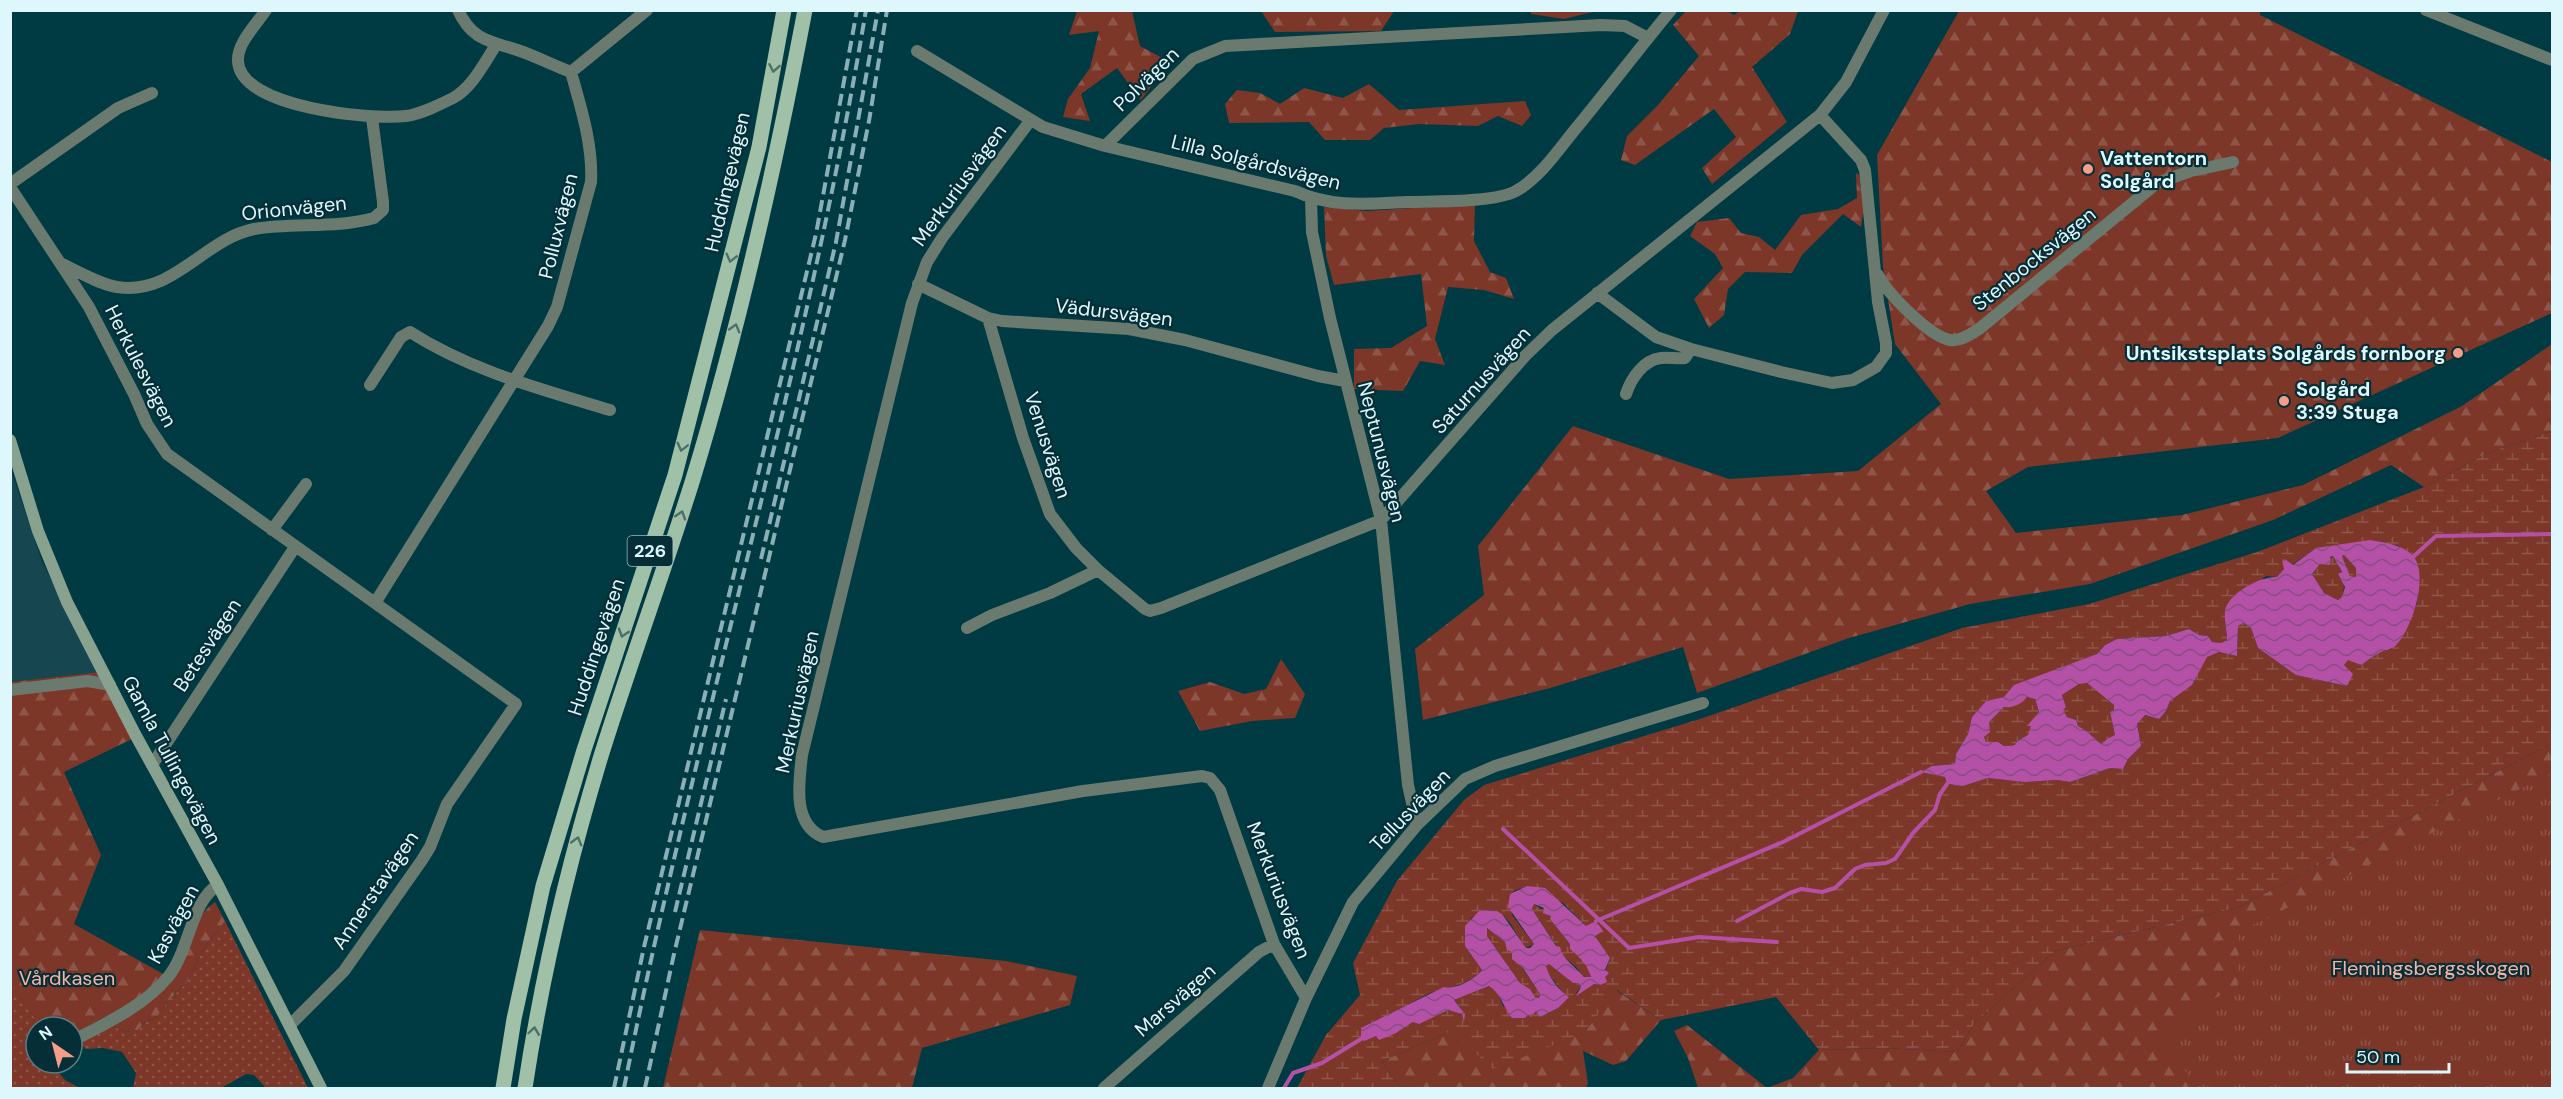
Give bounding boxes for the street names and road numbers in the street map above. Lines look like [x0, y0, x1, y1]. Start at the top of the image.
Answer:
street label: Polvägen [1108, 41, 1184, 117]
street label: Huddingevägen [698, 110, 756, 254]
street label: Merkuriusvägen [906, 119, 1012, 251]
street label: Lilla Solgårdsvägen [1168, 128, 1344, 196]
street label: Polluxvägen [532, 171, 584, 281]
street label: Orionvägen [240, 190, 348, 226]
street label: Stenbocksvägen [1967, 201, 2101, 317]
street label: Vädursvägen [1054, 292, 1174, 332]
street label: Herkulesvägen [99, 301, 183, 431]
street label: Saturnusvägen [1426, 321, 1536, 439]
street label: Neptunusvägen [1352, 379, 1412, 525]
street label: Venusvägen [1019, 388, 1077, 502]
road number: 226 [628, 536, 672, 566]
street label: Huddingevägen [562, 575, 630, 719]
street label: Betesvägen [167, 593, 247, 697]
street label: Merkuriusvägen [769, 628, 825, 776]
street label: Gamla Tullingevägen [116, 671, 228, 849]
street label: Tellusvägen [1364, 763, 1456, 857]
street label: Merkuriusvägen [1241, 818, 1317, 962]
street label: Annerstavägen [326, 826, 424, 954]
street label: Kasvägen [141, 880, 205, 968]
street label: Marsvägen [1129, 958, 1221, 1042]

